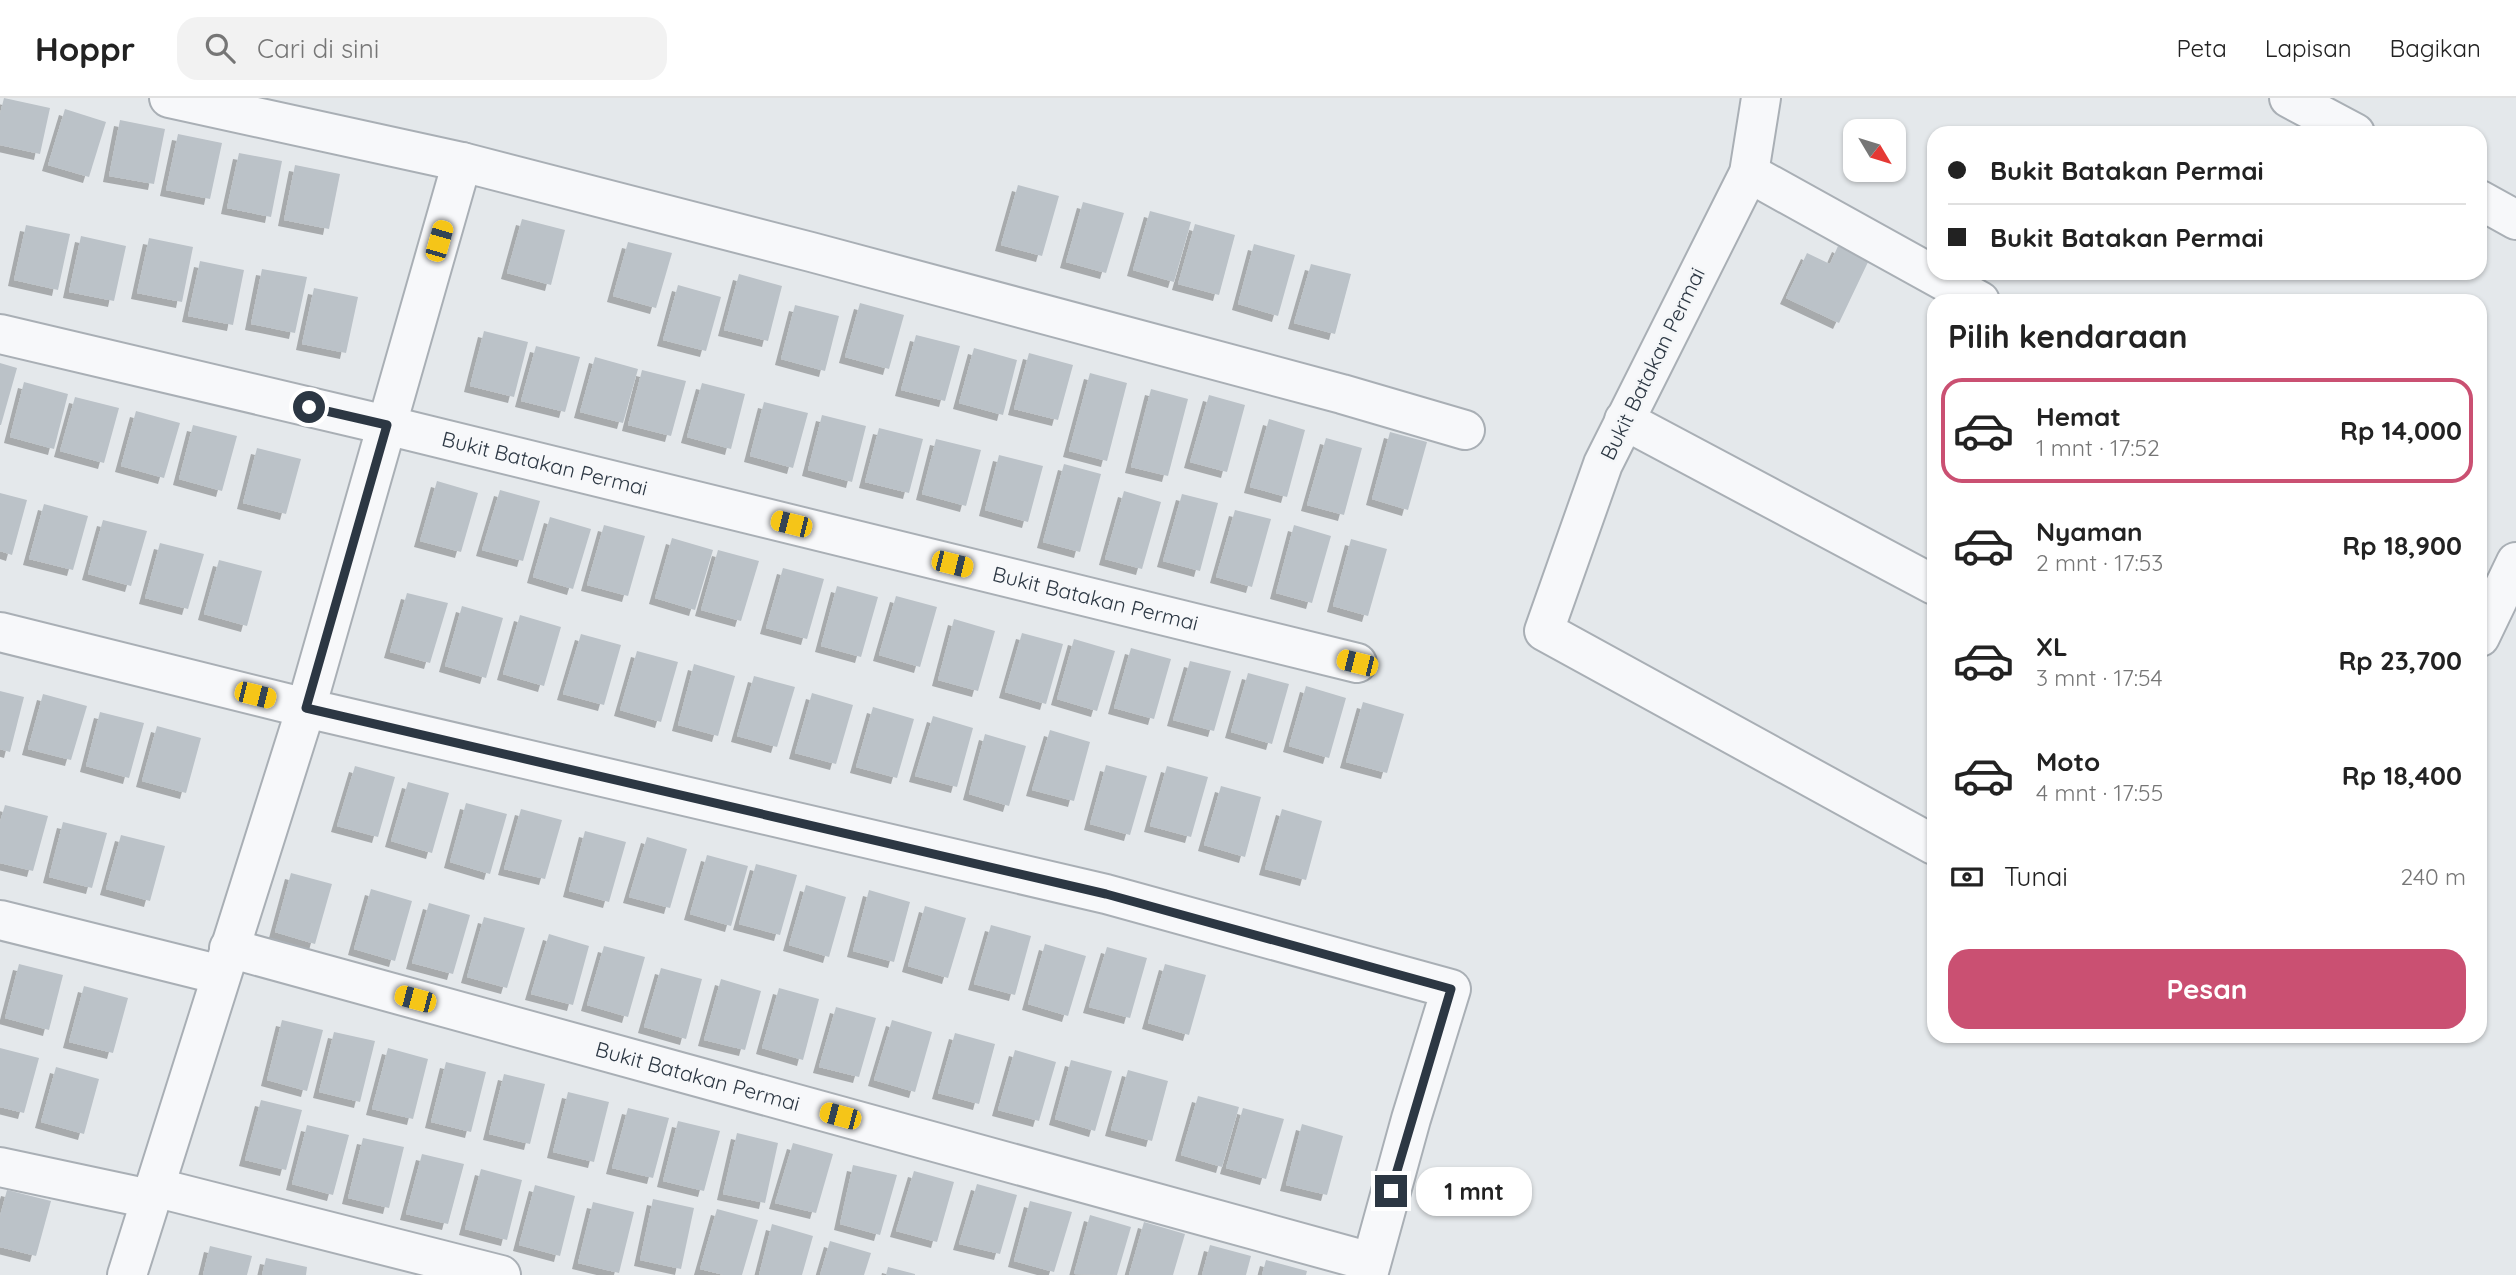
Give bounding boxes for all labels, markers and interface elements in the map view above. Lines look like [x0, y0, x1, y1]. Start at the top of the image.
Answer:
search box [177, 17, 667, 80]
text: Hoppr [35, 28, 135, 69]
icon: search [201, 29, 239, 67]
text: Cari di sini [257, 32, 379, 65]
text: Peta [2176, 33, 2227, 63]
text: Lapisan [2265, 33, 2352, 63]
text: Bagikan [2390, 33, 2481, 63]
north arrow [1843, 119, 1906, 182]
map controls [1843, 119, 1906, 182]
text: Bukit Batakan Permai [1990, 154, 2264, 187]
car [424, 218, 455, 264]
text: Bukit Batakan Permai [1990, 221, 2264, 254]
street label: Bukit Batakan Permai [1594, 263, 1710, 464]
text: Pilih kendaraan [1948, 316, 2188, 356]
route start [293, 391, 325, 423]
icon: car [1952, 399, 2015, 462]
text: Hemat [2036, 400, 2121, 433]
text: Rp 14,000 [2340, 414, 2462, 447]
street label: Bukit Batakan Permai [439, 425, 650, 501]
text: 1 mnt · 17:52 [2036, 433, 2160, 462]
car [769, 509, 814, 539]
icon: car [1952, 514, 2015, 577]
text: Nyaman [2036, 515, 2143, 548]
text: Rp 18,900 [2342, 529, 2462, 562]
text: 2 mnt · 17:53 [2036, 548, 2163, 577]
car [930, 549, 975, 579]
street label: Bukit Batakan Permai [990, 560, 1201, 636]
icon: car [1952, 629, 2015, 692]
text: XL [2036, 630, 2068, 663]
text: Rp 23,700 [2338, 644, 2462, 677]
car [1335, 648, 1380, 678]
text: 3 mnt · 17:54 [2036, 663, 2163, 692]
car [233, 680, 278, 710]
icon: car [1952, 744, 2015, 807]
text: Moto [2036, 745, 2100, 778]
text: Rp 18,400 [2342, 759, 2462, 792]
text: 4 mnt · 17:55 [2036, 778, 2163, 807]
icon: cash [1948, 858, 1986, 896]
text: Tunai [2004, 860, 2068, 893]
text: 240 m [2401, 862, 2466, 891]
button: Pesan [1948, 949, 2466, 1029]
car [392, 983, 439, 1015]
street label: Bukit Batakan Permai [593, 1035, 803, 1116]
car [817, 1100, 864, 1132]
callout: 1 mnt [1416, 1166, 1531, 1216]
route end [1375, 1175, 1407, 1207]
text: 1 mnt [1444, 1177, 1504, 1206]

